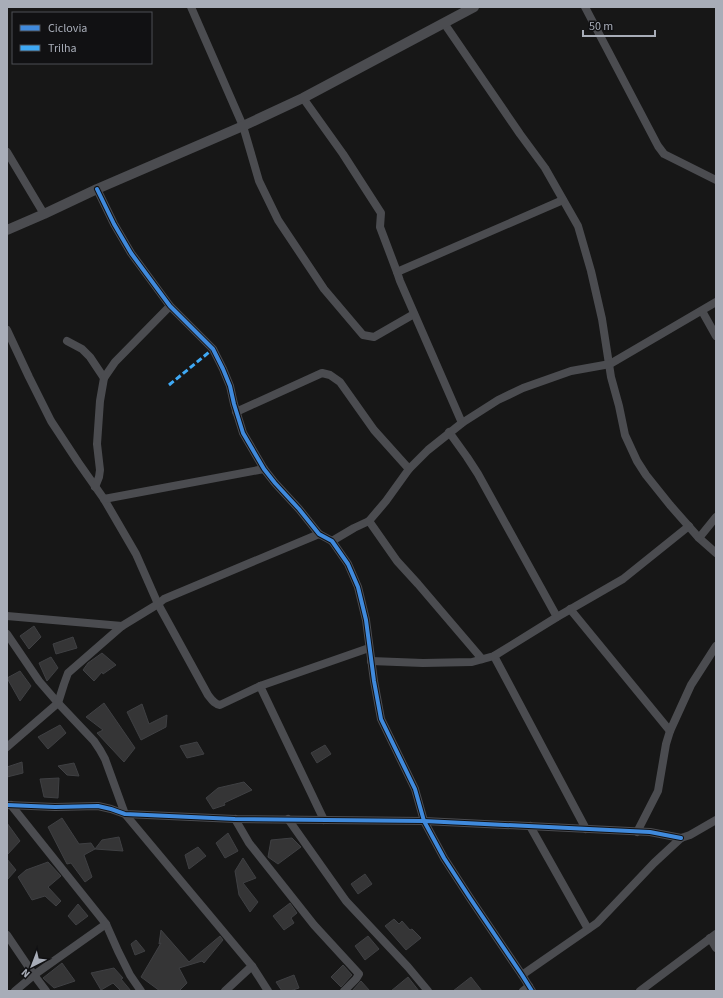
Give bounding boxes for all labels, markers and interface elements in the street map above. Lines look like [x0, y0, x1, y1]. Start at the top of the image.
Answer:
legend [12, 12, 152, 64]
scale bar [583, 12, 655, 38]
text: 50 m [589, 18, 613, 35]
text: Ciclovia [48, 20, 87, 37]
text: Trilha [48, 40, 77, 57]
north arrow [12, 946, 52, 986]
text: N [18, 965, 33, 981]

